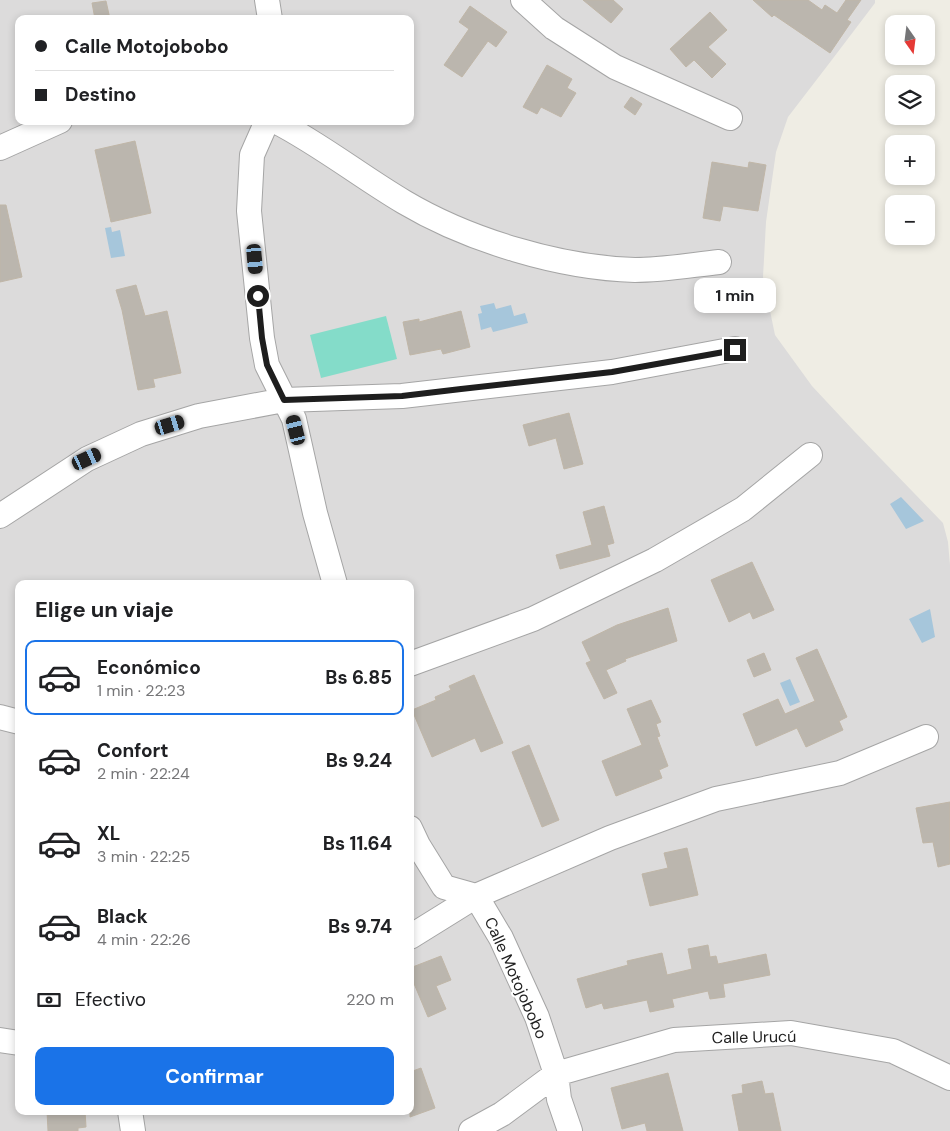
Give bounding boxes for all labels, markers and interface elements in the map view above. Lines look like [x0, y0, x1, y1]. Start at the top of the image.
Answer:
north arrow [885, 15, 935, 65]
map controls [885, 15, 935, 245]
text: Calle Motojobobo [65, 34, 229, 59]
button: layers [885, 75, 935, 125]
text: Destino [65, 82, 136, 107]
button: + [885, 135, 935, 185]
button: − [885, 195, 935, 245]
car [246, 243, 263, 275]
callout: 1 min [694, 278, 776, 312]
route start [247, 285, 269, 307]
text: 1 min [716, 285, 754, 306]
route end [724, 339, 746, 361]
car [153, 413, 186, 437]
car [285, 414, 306, 446]
car [70, 446, 103, 472]
text: Elige un viaje [35, 595, 174, 624]
icon: car [37, 655, 82, 700]
text: Económico [97, 655, 201, 680]
text: Bs 6.85 [325, 665, 392, 690]
text: 1 min · 22:23 [97, 680, 186, 701]
icon: car [37, 738, 82, 783]
text: Confort [97, 738, 169, 763]
text: Bs 9.24 [326, 748, 392, 773]
text: 2 min · 22:24 [97, 763, 190, 784]
icon: car [37, 821, 82, 866]
text: XL [97, 821, 120, 846]
text: Bs 11.64 [323, 831, 392, 856]
text: 3 min · 22:25 [97, 846, 190, 867]
icon: car [37, 904, 82, 949]
text: Black [97, 904, 148, 929]
text: Bs 9.74 [328, 914, 392, 939]
street label: Calle Motojobobo [480, 914, 552, 1042]
text: 4 min · 22:26 [97, 929, 191, 950]
icon: cash [35, 986, 63, 1014]
text: Efectivo [75, 987, 146, 1012]
text: 220 m [346, 989, 394, 1010]
street label: Calle Urucú [712, 1026, 796, 1048]
button: Confirmar [35, 1047, 394, 1105]

